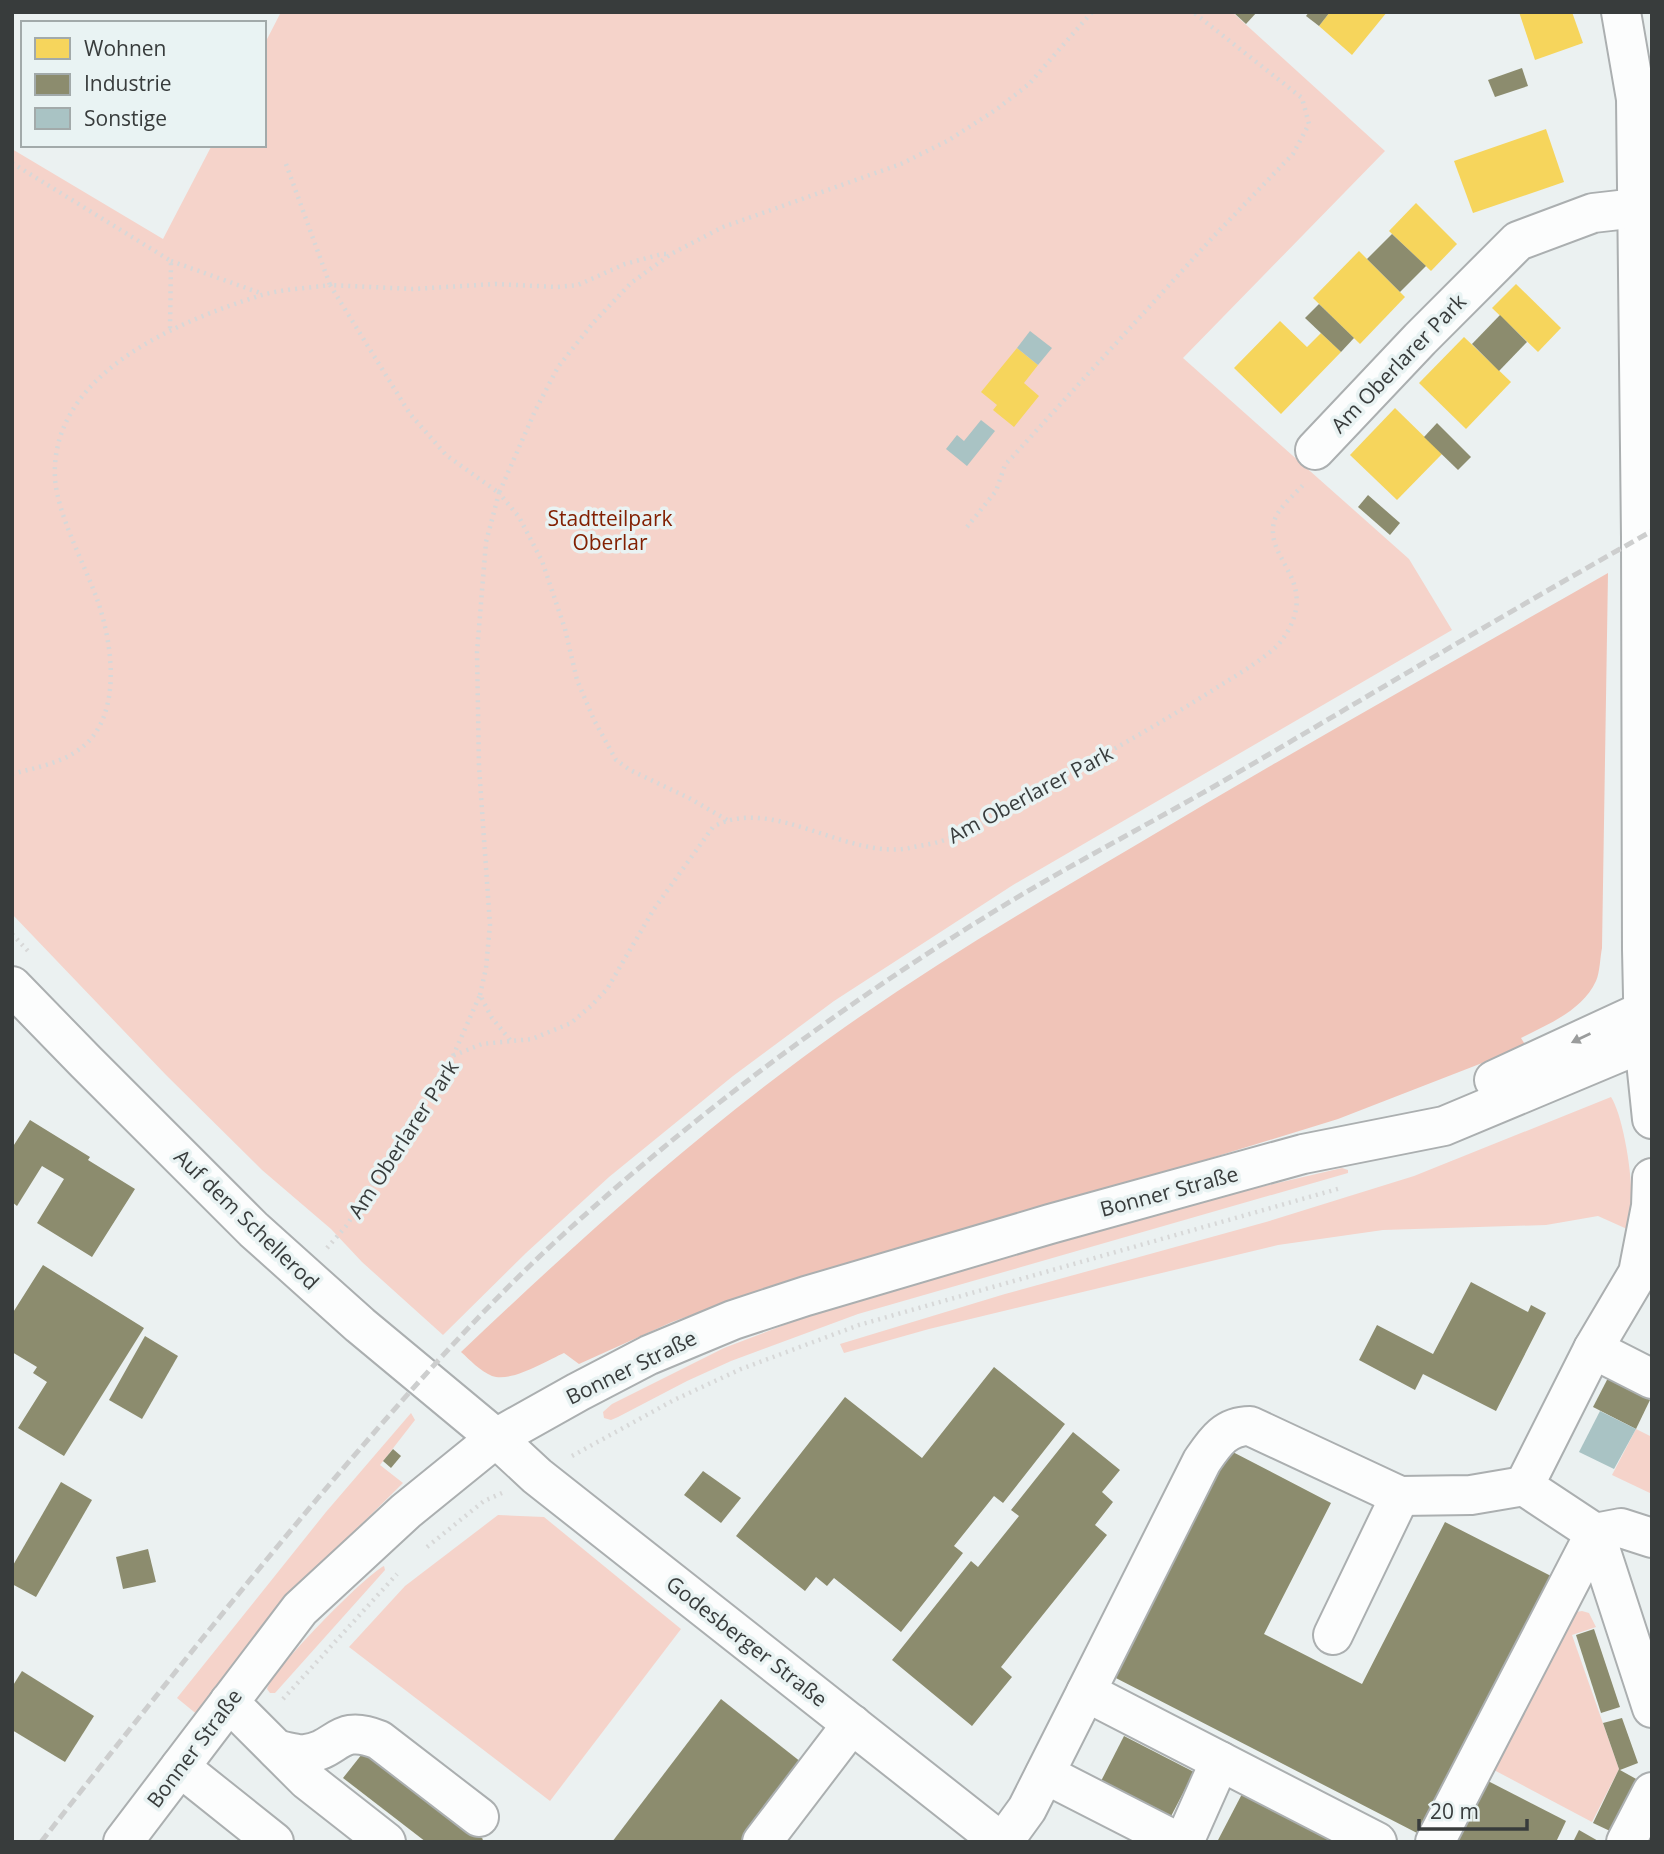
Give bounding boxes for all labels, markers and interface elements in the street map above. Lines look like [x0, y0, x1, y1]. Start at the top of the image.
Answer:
legend [21, 21, 266, 147]
text: Wohnen [84, 34, 166, 62]
text: Industrie [84, 69, 172, 97]
text: Sonstige [84, 104, 167, 132]
street label: Am Oberlarer Park [1324, 287, 1472, 439]
park label: Stadtteilpark Oberlar [547, 504, 673, 556]
street label: Am Oberlarer Park [943, 739, 1117, 849]
one-way arrow [1571, 1032, 1591, 1044]
street label: Am Oberlarer Park [341, 1055, 465, 1223]
street label: Auf dem Schellerod [169, 1143, 325, 1295]
street label: Bonner Straße [1097, 1159, 1241, 1223]
street label: Bonner Straße [561, 1323, 701, 1411]
street label: Godesberger Straße [661, 1569, 833, 1713]
street label: Bonner Straße [140, 1683, 248, 1813]
scale bar [1419, 1787, 1528, 1831]
text: 20 m [1430, 1797, 1479, 1825]

